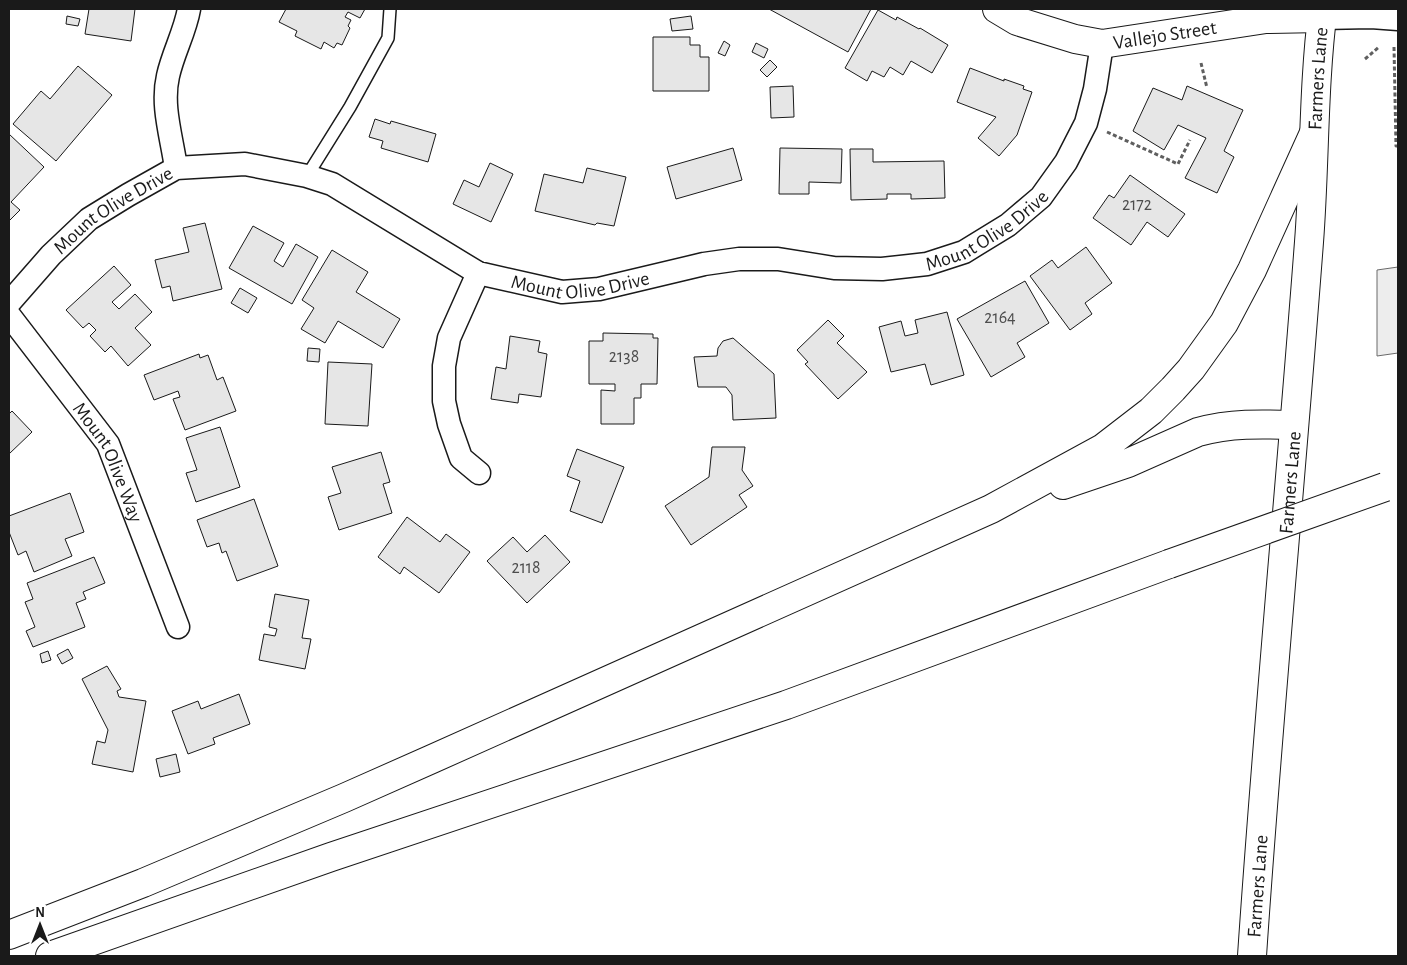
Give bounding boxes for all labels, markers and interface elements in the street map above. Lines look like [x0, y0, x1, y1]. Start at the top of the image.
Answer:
street label: Vallejo Street [1112, 18, 1219, 53]
street label: Farmers Lane [1305, 26, 1332, 130]
street label: Mount Olive Drive [50, 163, 176, 258]
street label: Mount Olive Drive [923, 188, 1053, 275]
house number: 2172 [1122, 196, 1152, 214]
street label: Mount Olive Drive [509, 268, 651, 303]
house number: 2164 [984, 309, 1016, 327]
house number: 2138 [609, 348, 639, 366]
street label: Mount Olive Way [69, 399, 146, 526]
street label: Farmers Lane [1276, 430, 1305, 535]
house number: 2118 [511, 559, 541, 577]
street label: Farmers Lane [1244, 834, 1272, 938]
north arrow [15, 900, 65, 950]
text: N [35, 906, 45, 920]

